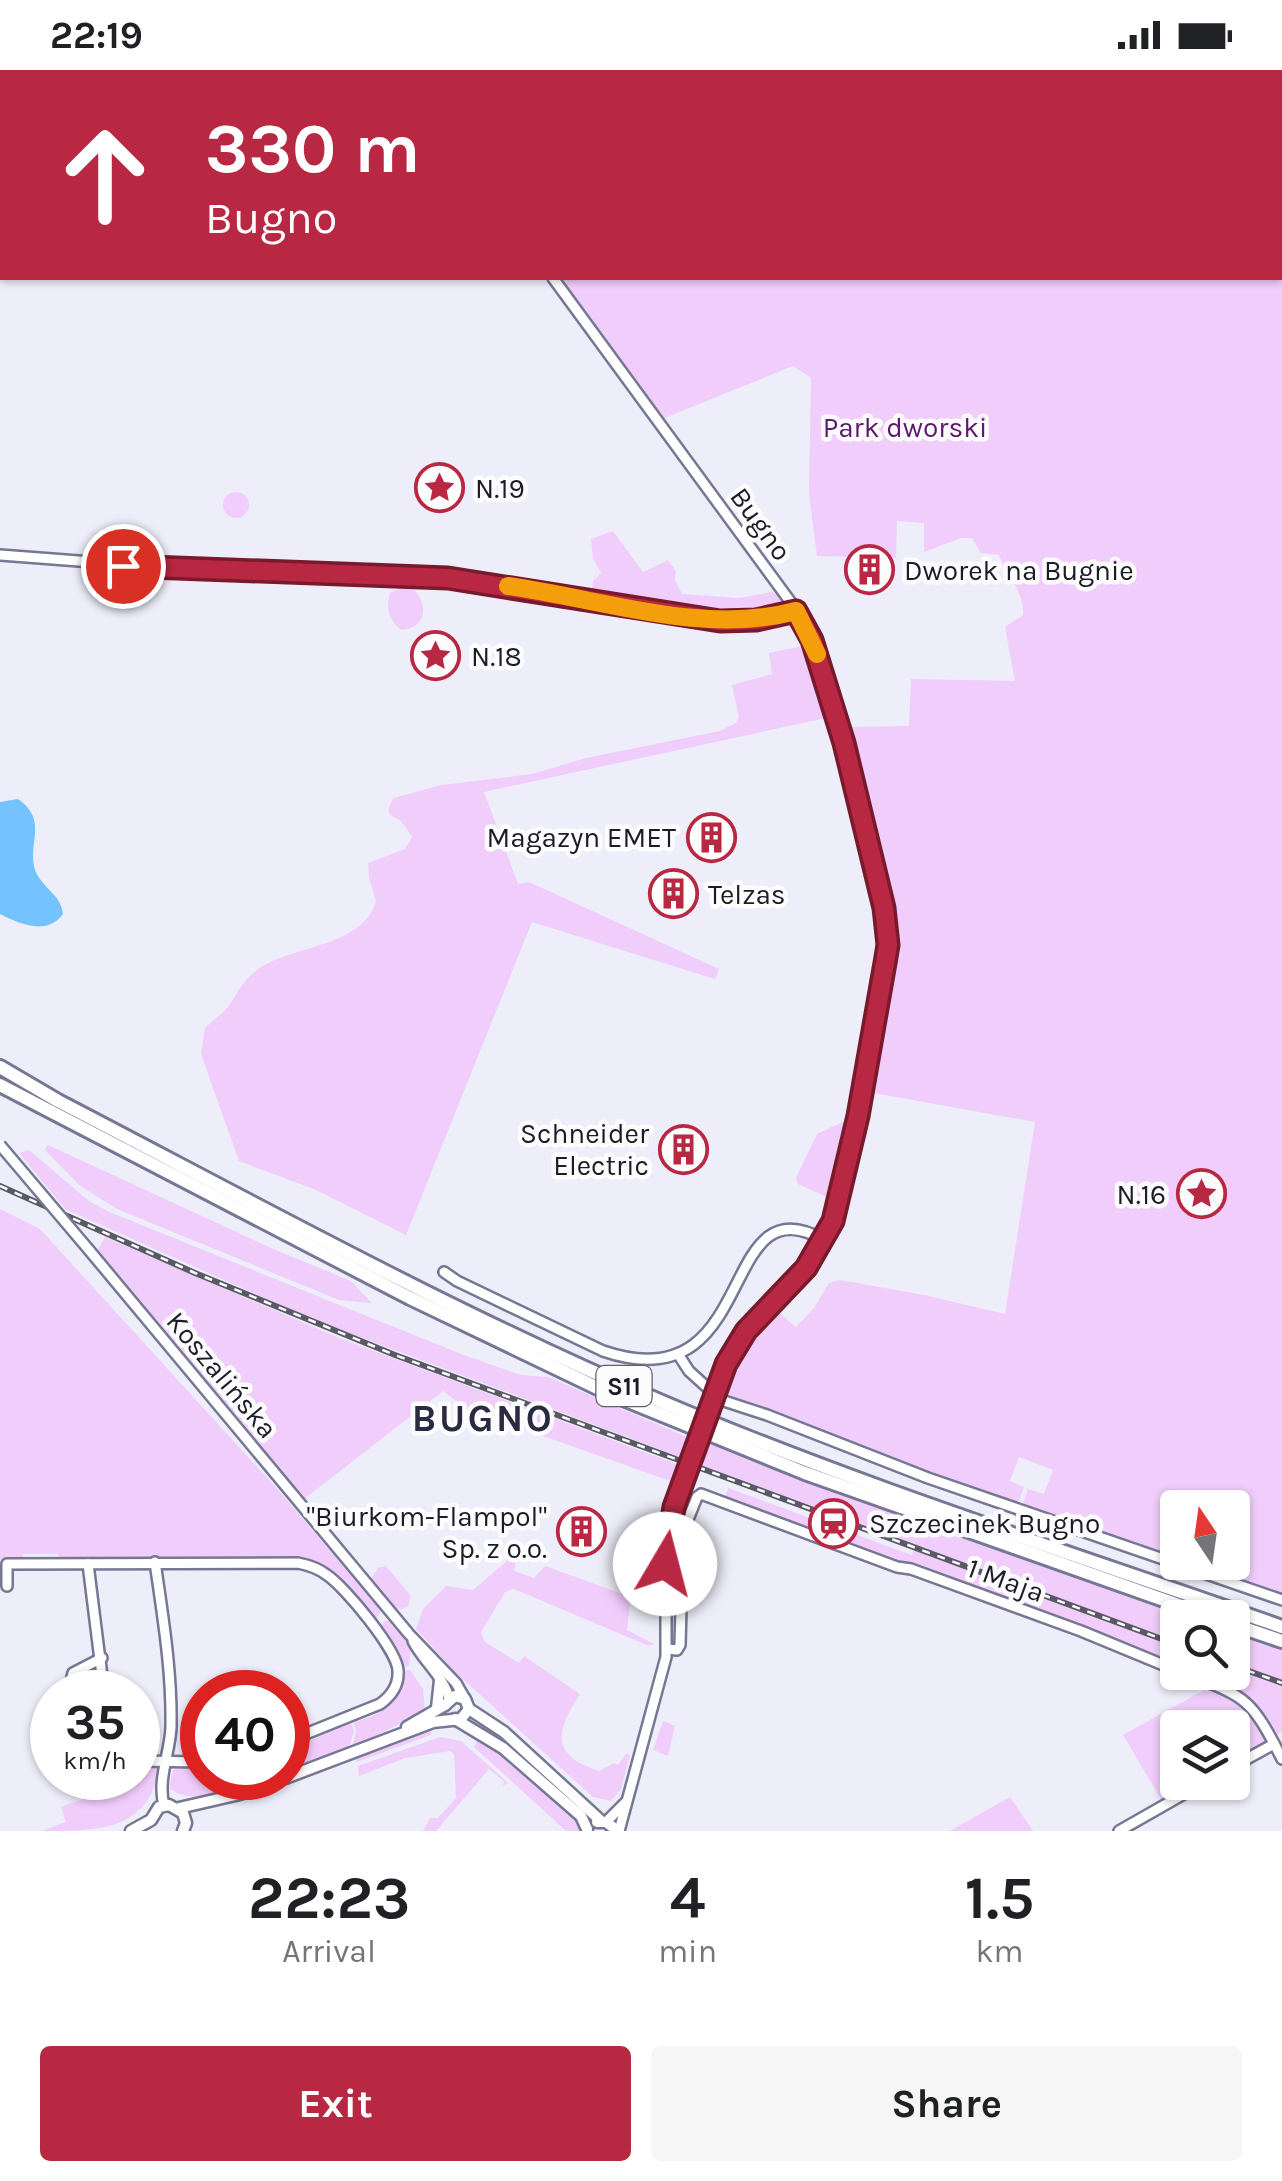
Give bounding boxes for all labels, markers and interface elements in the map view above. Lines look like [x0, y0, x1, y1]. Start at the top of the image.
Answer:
text: 22:19 [50, 13, 143, 58]
text: 330 m [205, 108, 421, 190]
icon: ahead [40, 110, 170, 240]
text: Bugno [205, 192, 337, 244]
park label: Park dworski [823, 411, 987, 444]
place icon: N.19 [414, 462, 466, 514]
place label: N.19 [475, 472, 525, 505]
street label: Bugno [723, 481, 799, 567]
pin [81, 524, 166, 609]
icon: arrive [96, 539, 151, 594]
building icon: Dworek na Bugnie [843, 544, 895, 596]
place label: Dworek na Bugnie [904, 554, 1134, 587]
place icon: N.18 [410, 630, 462, 682]
place label: N.18 [471, 640, 522, 673]
building icon: Magazyn EMET [685, 811, 737, 863]
place label: Magazyn EMET [487, 821, 676, 854]
building icon: Telzas [647, 868, 699, 920]
place label: Telzas [708, 878, 786, 911]
place label: Schneider Electric [520, 1117, 650, 1182]
building icon: Schneider Electric [658, 1123, 710, 1175]
place icon: N.16 [1175, 1168, 1227, 1220]
place label: N.16 [1117, 1178, 1166, 1211]
street label: Koszalińska [160, 1305, 284, 1445]
road number: S11 [596, 1366, 652, 1406]
district label: BUGNO [412, 1396, 554, 1441]
north arrow [1160, 1490, 1250, 1580]
map controls [1160, 1490, 1250, 1800]
station icon: Szczecinek Bugno [808, 1497, 860, 1549]
place label: "Biurkom-Flampol" Sp. z o.o. [306, 1500, 547, 1565]
building icon: "Biurkom-Flampol" Sp. z o.o. [556, 1506, 608, 1558]
place label: Szczecinek Bugno [869, 1507, 1100, 1540]
position arrow [613, 1512, 717, 1616]
street label: 1 Maja [963, 1551, 1049, 1609]
button: search [1160, 1600, 1250, 1690]
speed limit sign: 40 [180, 1670, 310, 1800]
text: 35 [65, 1693, 125, 1752]
button: layers [1160, 1710, 1250, 1800]
text: km/h [63, 1746, 127, 1775]
text: 22:23 [248, 1863, 410, 1933]
text: 4 [670, 1863, 705, 1933]
text: 1.5 [965, 1863, 1034, 1933]
text: Arrival [282, 1933, 376, 1970]
text: min [658, 1933, 717, 1970]
text: km [975, 1933, 1023, 1970]
button: Exit [40, 2046, 631, 2161]
button: Share [651, 2046, 1242, 2161]

